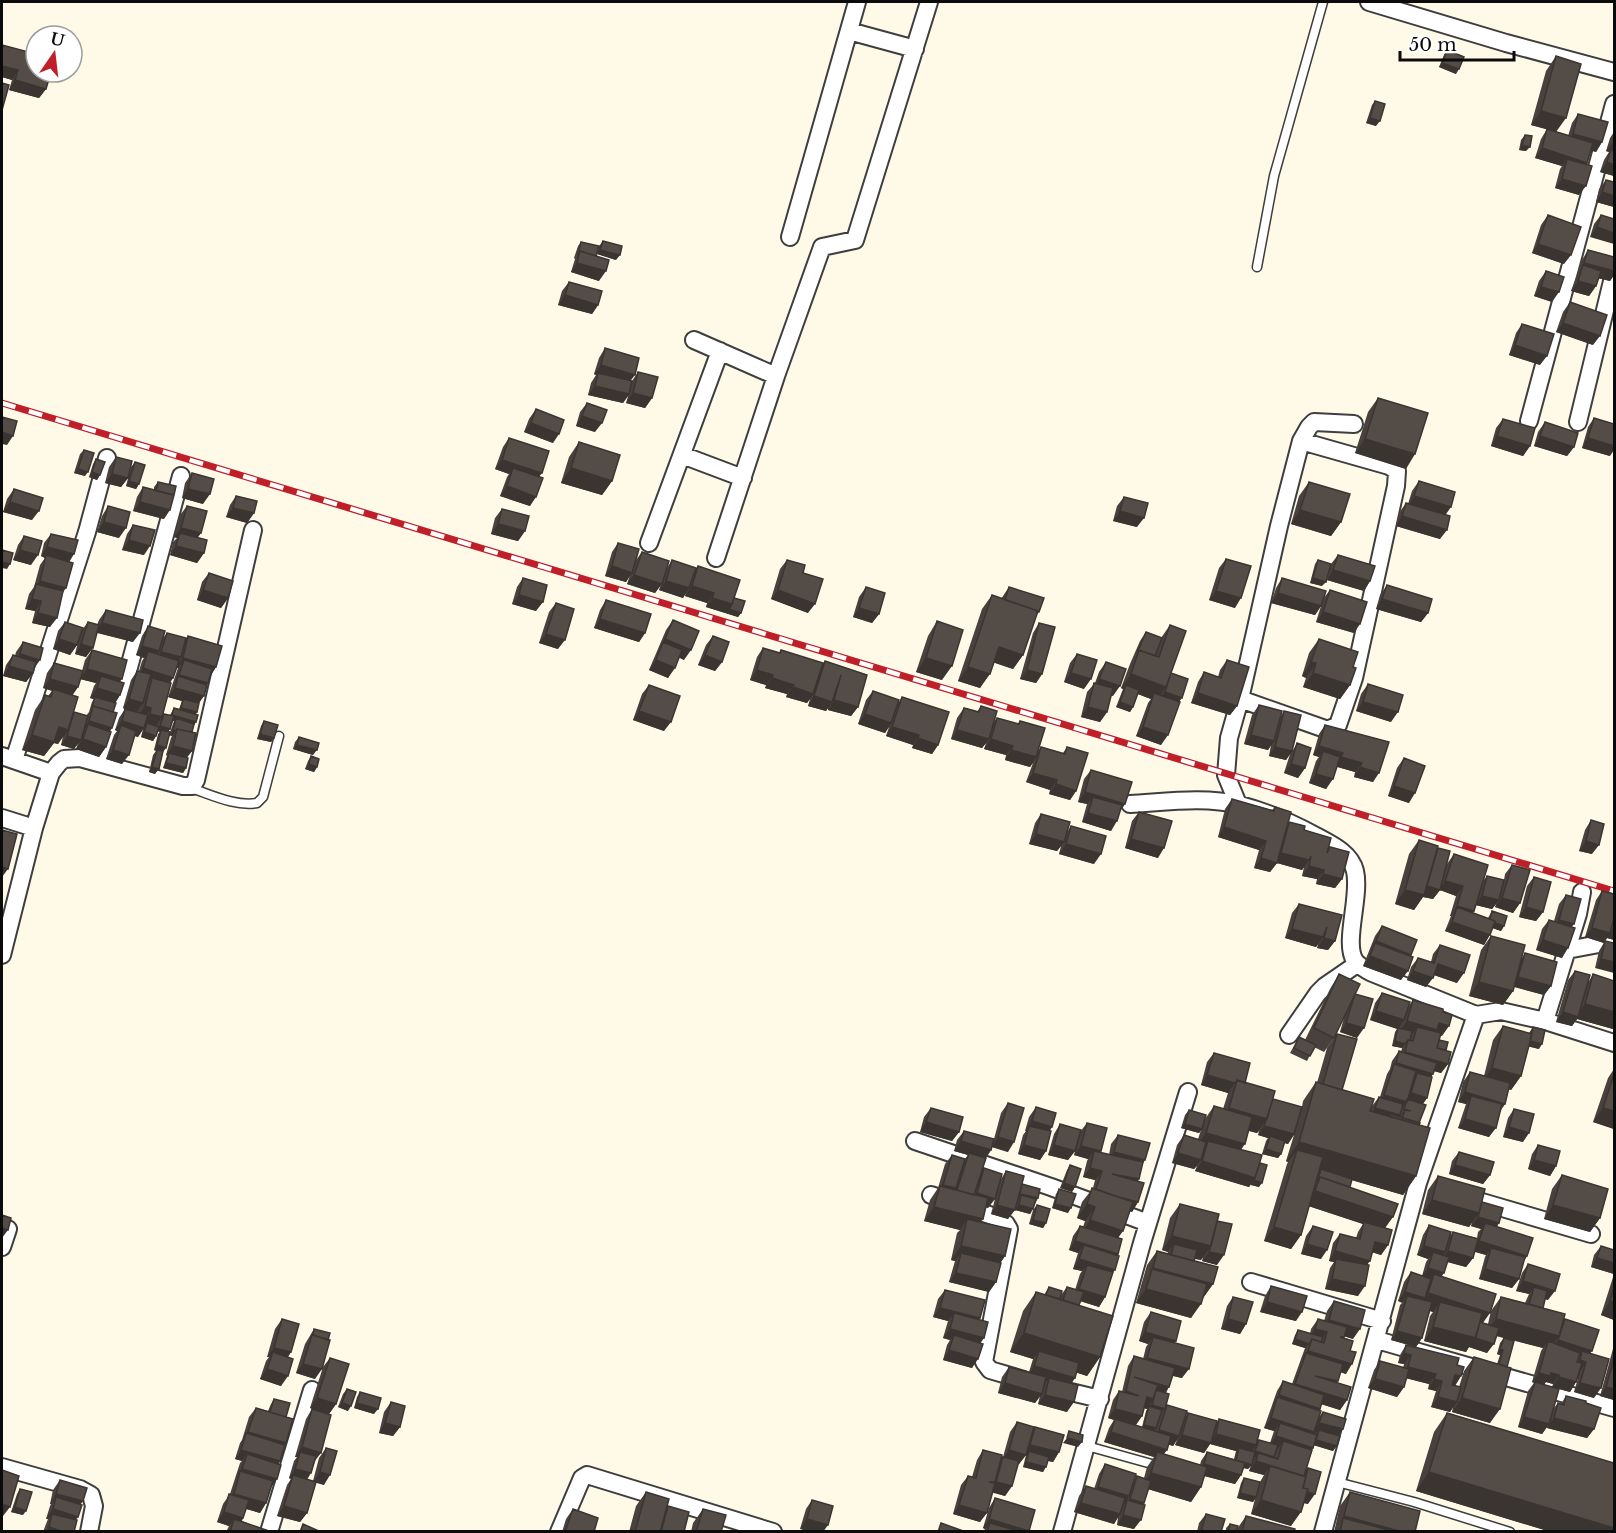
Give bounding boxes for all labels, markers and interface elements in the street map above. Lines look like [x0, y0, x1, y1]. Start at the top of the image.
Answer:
north arrow [24, 24, 84, 84]
scale bar [1400, 24, 1514, 62]
text: U [48, 28, 67, 51]
text: 50 m [1409, 34, 1457, 56]

